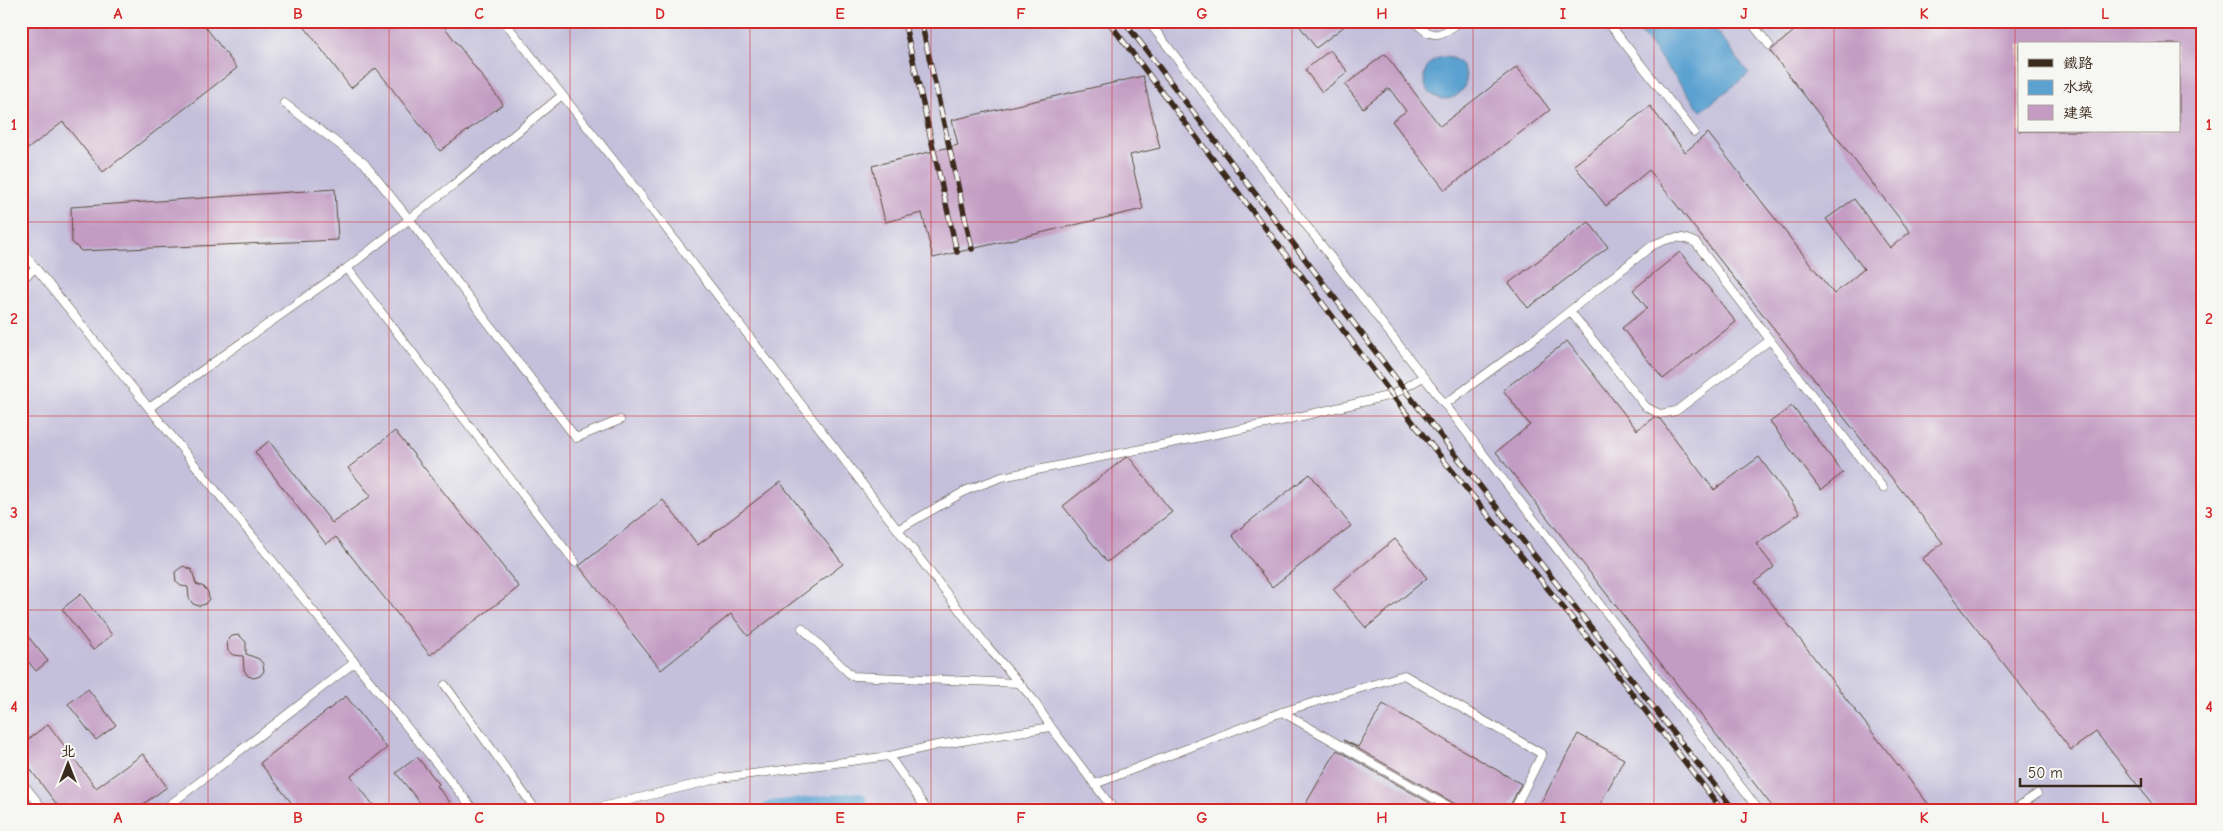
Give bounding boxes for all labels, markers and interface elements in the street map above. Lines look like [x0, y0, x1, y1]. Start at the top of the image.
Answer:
text: A [114, 5, 123, 23]
text: B [293, 5, 303, 23]
text: C [474, 5, 484, 23]
text: D [655, 5, 665, 23]
text: E [835, 5, 845, 23]
text: F [1016, 5, 1026, 23]
text: G [1196, 5, 1208, 23]
text: H [1376, 5, 1388, 23]
text: I [1560, 5, 1566, 23]
text: J [1740, 5, 1748, 23]
text: K [1919, 5, 1929, 23]
text: L [2101, 5, 2109, 23]
legend [2018, 42, 2180, 132]
text: 鐵路 [2063, 54, 2093, 72]
text: 水域 [2063, 78, 2093, 96]
text: 建築 [2063, 104, 2093, 122]
text: 1 [11, 116, 17, 134]
text: 1 [2206, 116, 2212, 134]
text: 2 [10, 310, 18, 328]
text: 2 [2205, 310, 2213, 328]
text: 3 [10, 504, 18, 522]
text: 3 [2205, 504, 2213, 522]
text: 4 [10, 698, 18, 716]
text: 4 [2205, 698, 2213, 716]
north arrow [42, 738, 92, 788]
text: 北 [61, 743, 75, 760]
scale bar [2020, 756, 2142, 788]
text: 50 m [2028, 764, 2063, 782]
text: A [114, 809, 123, 827]
text: B [293, 809, 303, 827]
text: C [474, 809, 484, 827]
text: D [655, 809, 665, 827]
text: E [835, 809, 845, 827]
text: F [1016, 809, 1026, 827]
text: G [1196, 809, 1208, 827]
text: H [1376, 809, 1388, 827]
text: I [1560, 809, 1566, 827]
text: J [1740, 809, 1748, 827]
text: K [1919, 809, 1929, 827]
text: L [2101, 809, 2109, 827]

